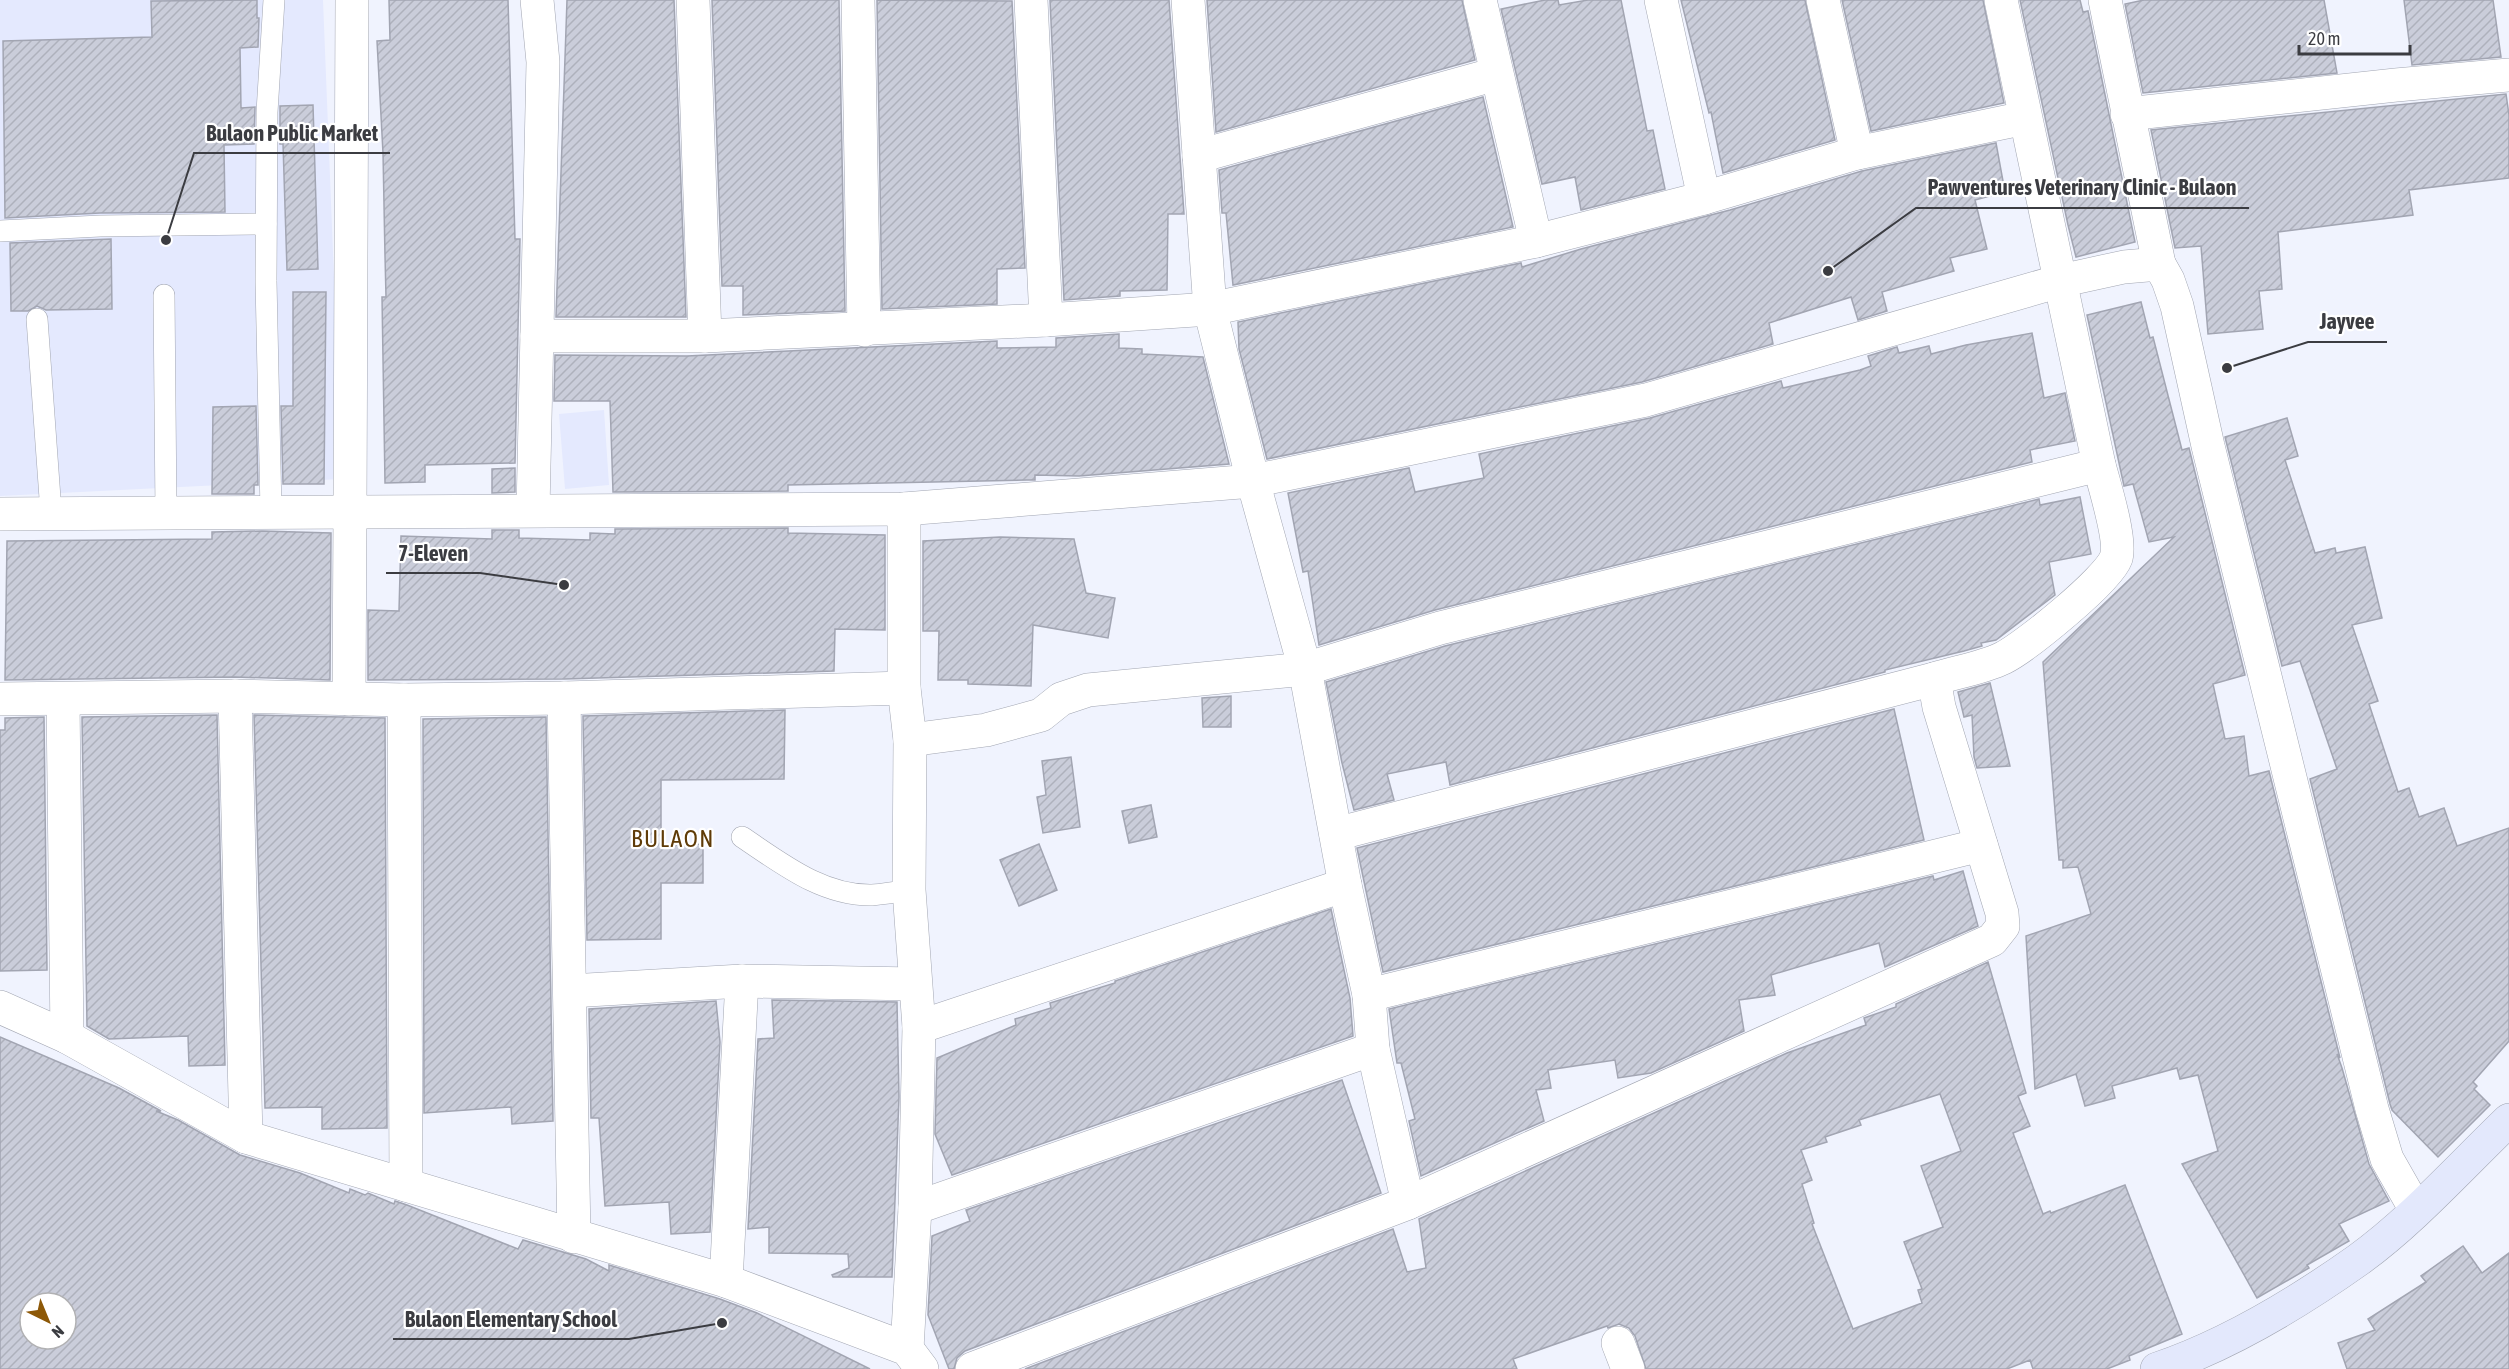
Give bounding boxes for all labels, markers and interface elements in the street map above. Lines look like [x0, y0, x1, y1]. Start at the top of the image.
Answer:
scale bar [2299, 18, 2410, 56]
text: 20 m [2308, 28, 2340, 49]
callout: Bulaon Public Market [194, 113, 390, 153]
text: Bulaon Public Market [206, 120, 379, 146]
callout: Pawventures Veterinary Clinic - Bulaon [1916, 168, 2249, 208]
text: Pawventures Veterinary Clinic - Bulaon [1928, 174, 2236, 200]
callout: Jayvee [2308, 302, 2387, 342]
text: Jayvee [2318, 308, 2375, 334]
callout: 7-Eleven [386, 533, 480, 573]
text: 7-Eleven [398, 540, 468, 566]
district label: BULAON [631, 825, 715, 852]
north arrow [18, 1291, 78, 1351]
callout: Bulaon Elementary School [393, 1299, 629, 1339]
text: Bulaon Elementary School [405, 1306, 618, 1332]
text: N [49, 1322, 68, 1342]

